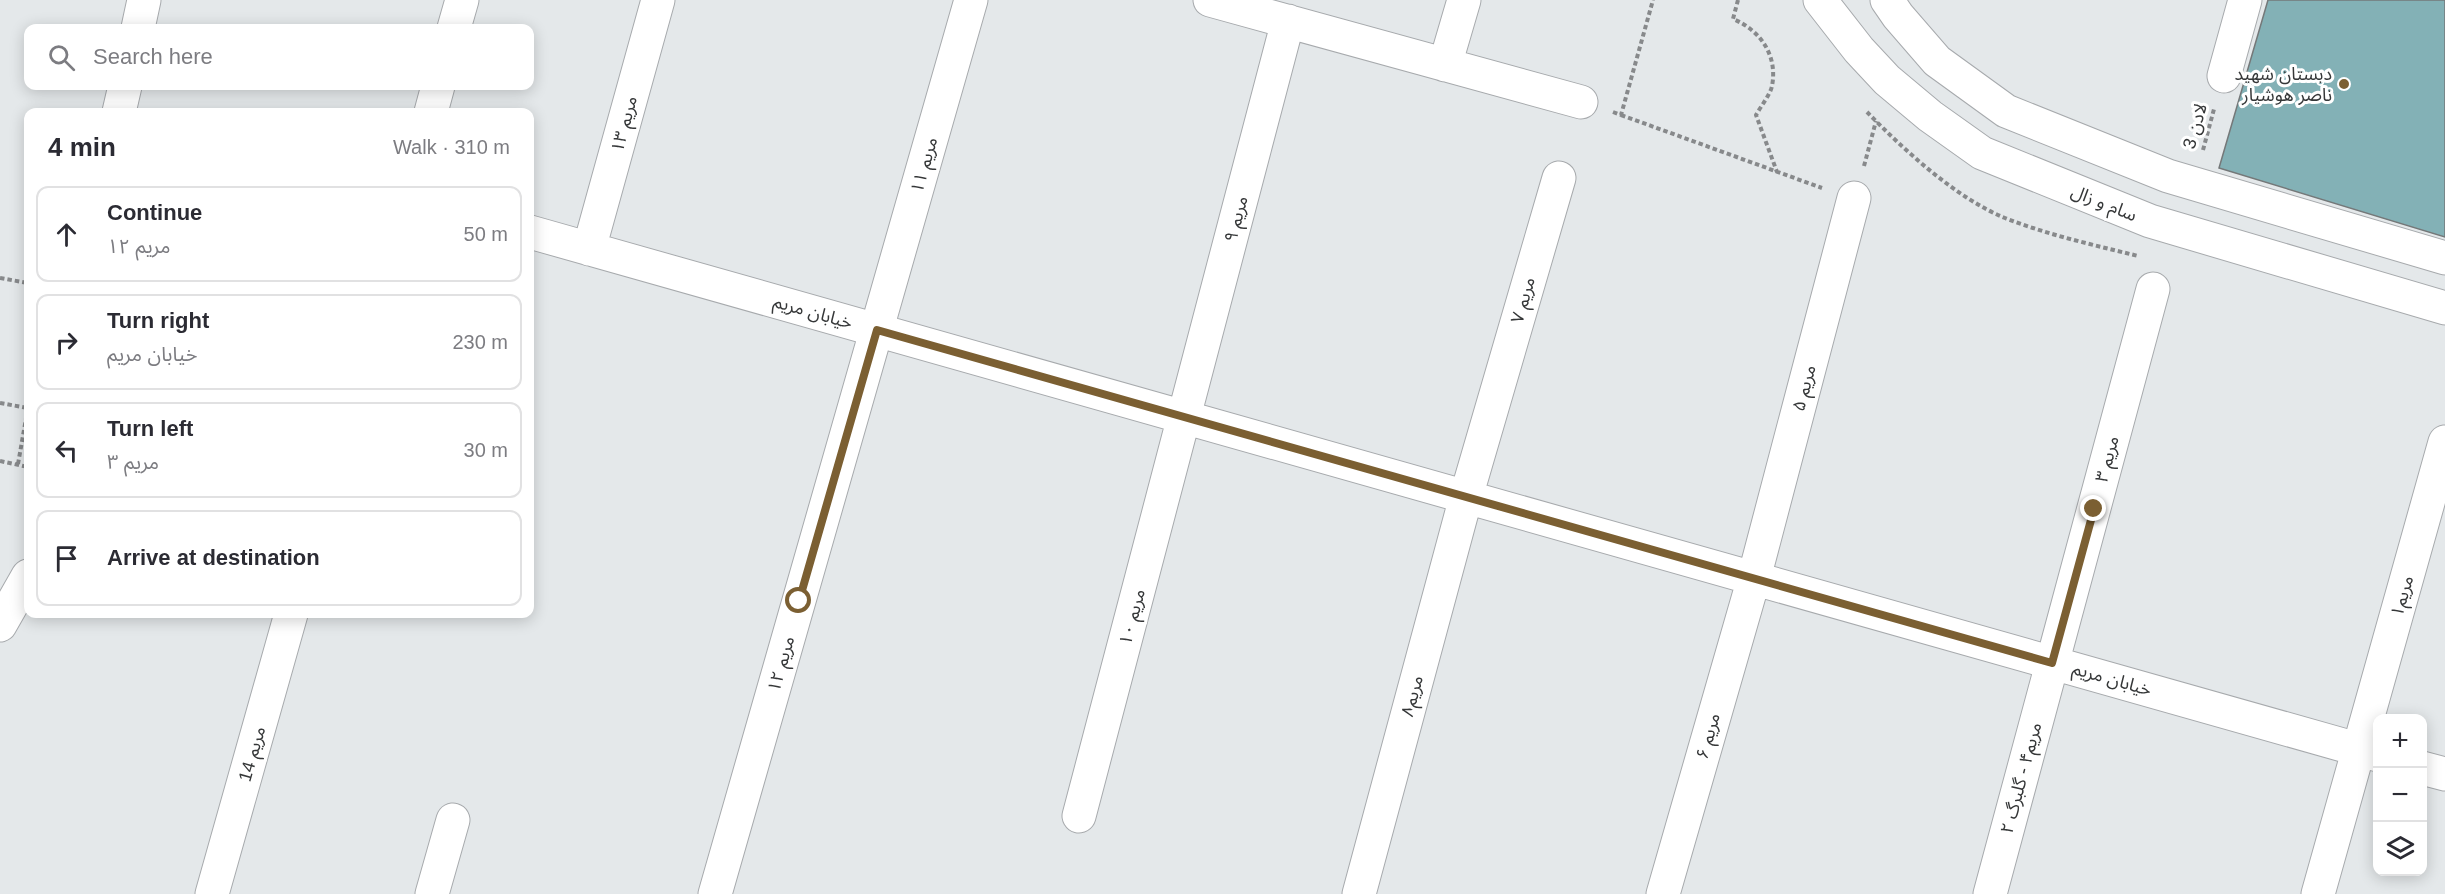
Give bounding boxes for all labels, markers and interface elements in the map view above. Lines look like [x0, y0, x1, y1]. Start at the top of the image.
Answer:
search box [24, 24, 534, 90]
icon: search [45, 41, 78, 74]
text: Search here [93, 44, 213, 69]
place label: دبستان شهید ناصر هوشیار [2234, 64, 2332, 106]
marker: دبستان شهید ناصر هوشیار [2337, 77, 2351, 91]
street label: مریم ۱۳ [607, 94, 644, 155]
street label: لادن 3 [2179, 101, 2212, 151]
text: 4 min [48, 132, 116, 162]
street label: مریم ۱۱ [907, 135, 944, 196]
text: Walk · 310 m [393, 136, 510, 158]
street label: سام و زال [2067, 181, 2140, 229]
street label: مریم ۹ [1220, 194, 1255, 245]
text: Continue [107, 200, 202, 225]
icon: ahead [50, 218, 83, 251]
text: 50 m [464, 223, 508, 245]
text: مریم ۱۲ [107, 235, 171, 257]
street label: مریم ۷ [1507, 275, 1542, 326]
street label: خیابان مریم [770, 291, 855, 336]
text: Turn right [107, 308, 209, 333]
icon: right [50, 326, 83, 359]
text: 230 m [452, 331, 508, 353]
text: خیابان مریم [107, 343, 198, 365]
street label: مریم ۵ [1788, 363, 1823, 414]
text: Turn left [107, 416, 193, 441]
icon: left [50, 434, 83, 467]
street label: مریم ۳ [2091, 434, 2126, 485]
text: 30 m [464, 439, 508, 461]
text: مریم ۳ [107, 451, 159, 473]
route end [2080, 495, 2106, 521]
icon: arrive [50, 542, 83, 575]
text: Arrive at destination [107, 545, 320, 570]
street label: مریم۱ [2387, 573, 2420, 620]
route start [785, 587, 811, 613]
street label: مریم ۱۰ [1115, 587, 1152, 648]
street label: مریم ۱۲ [764, 634, 801, 695]
street label: خیابان مریم [2069, 658, 2154, 703]
street label: مریم۸ [1397, 673, 1430, 720]
street label: مریم ۶ [1692, 711, 1727, 762]
map controls [2373, 714, 2427, 876]
button: + [2373, 714, 2427, 768]
street label: مریم۴ - گلبرگ ۲ [1997, 720, 2048, 837]
street label: مریم 14 [235, 724, 272, 785]
button: − [2373, 768, 2427, 822]
button: layers [2373, 822, 2427, 876]

